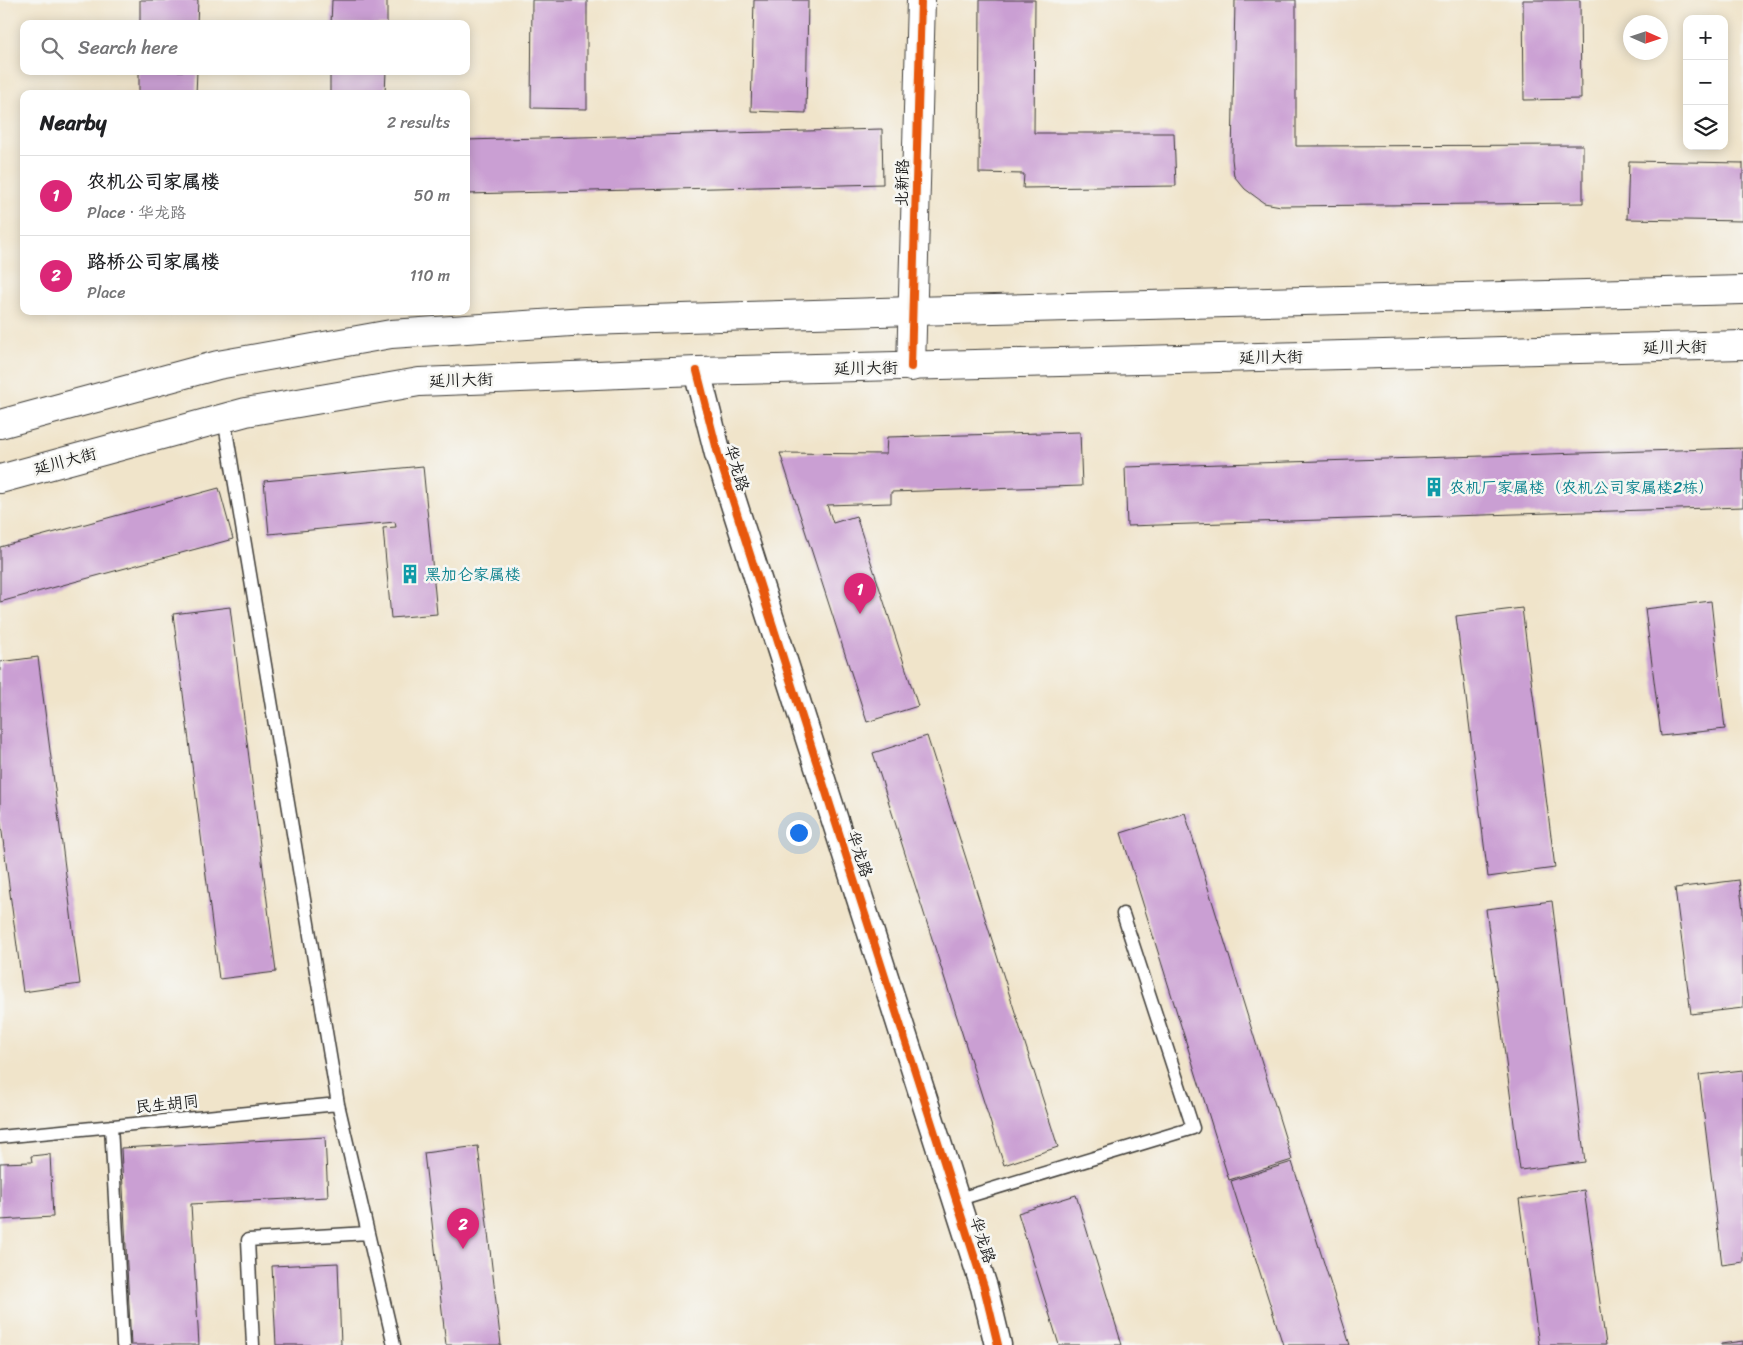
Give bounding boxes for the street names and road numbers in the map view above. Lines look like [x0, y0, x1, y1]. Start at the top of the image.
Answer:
street label: 北新路 [887, 159, 917, 207]
street label: 延川大街 [1643, 332, 1707, 362]
street label: 延川大街 [1239, 342, 1303, 372]
street label: 延川大街 [834, 353, 898, 383]
street label: 延川大街 [429, 364, 493, 396]
street label: 延川大街 [30, 439, 100, 483]
street label: 华龙路 [716, 441, 758, 495]
street label: 华龙路 [839, 827, 881, 881]
street label: 民生胡同 [134, 1086, 200, 1122]
street label: 华龙路 [962, 1213, 1004, 1267]

